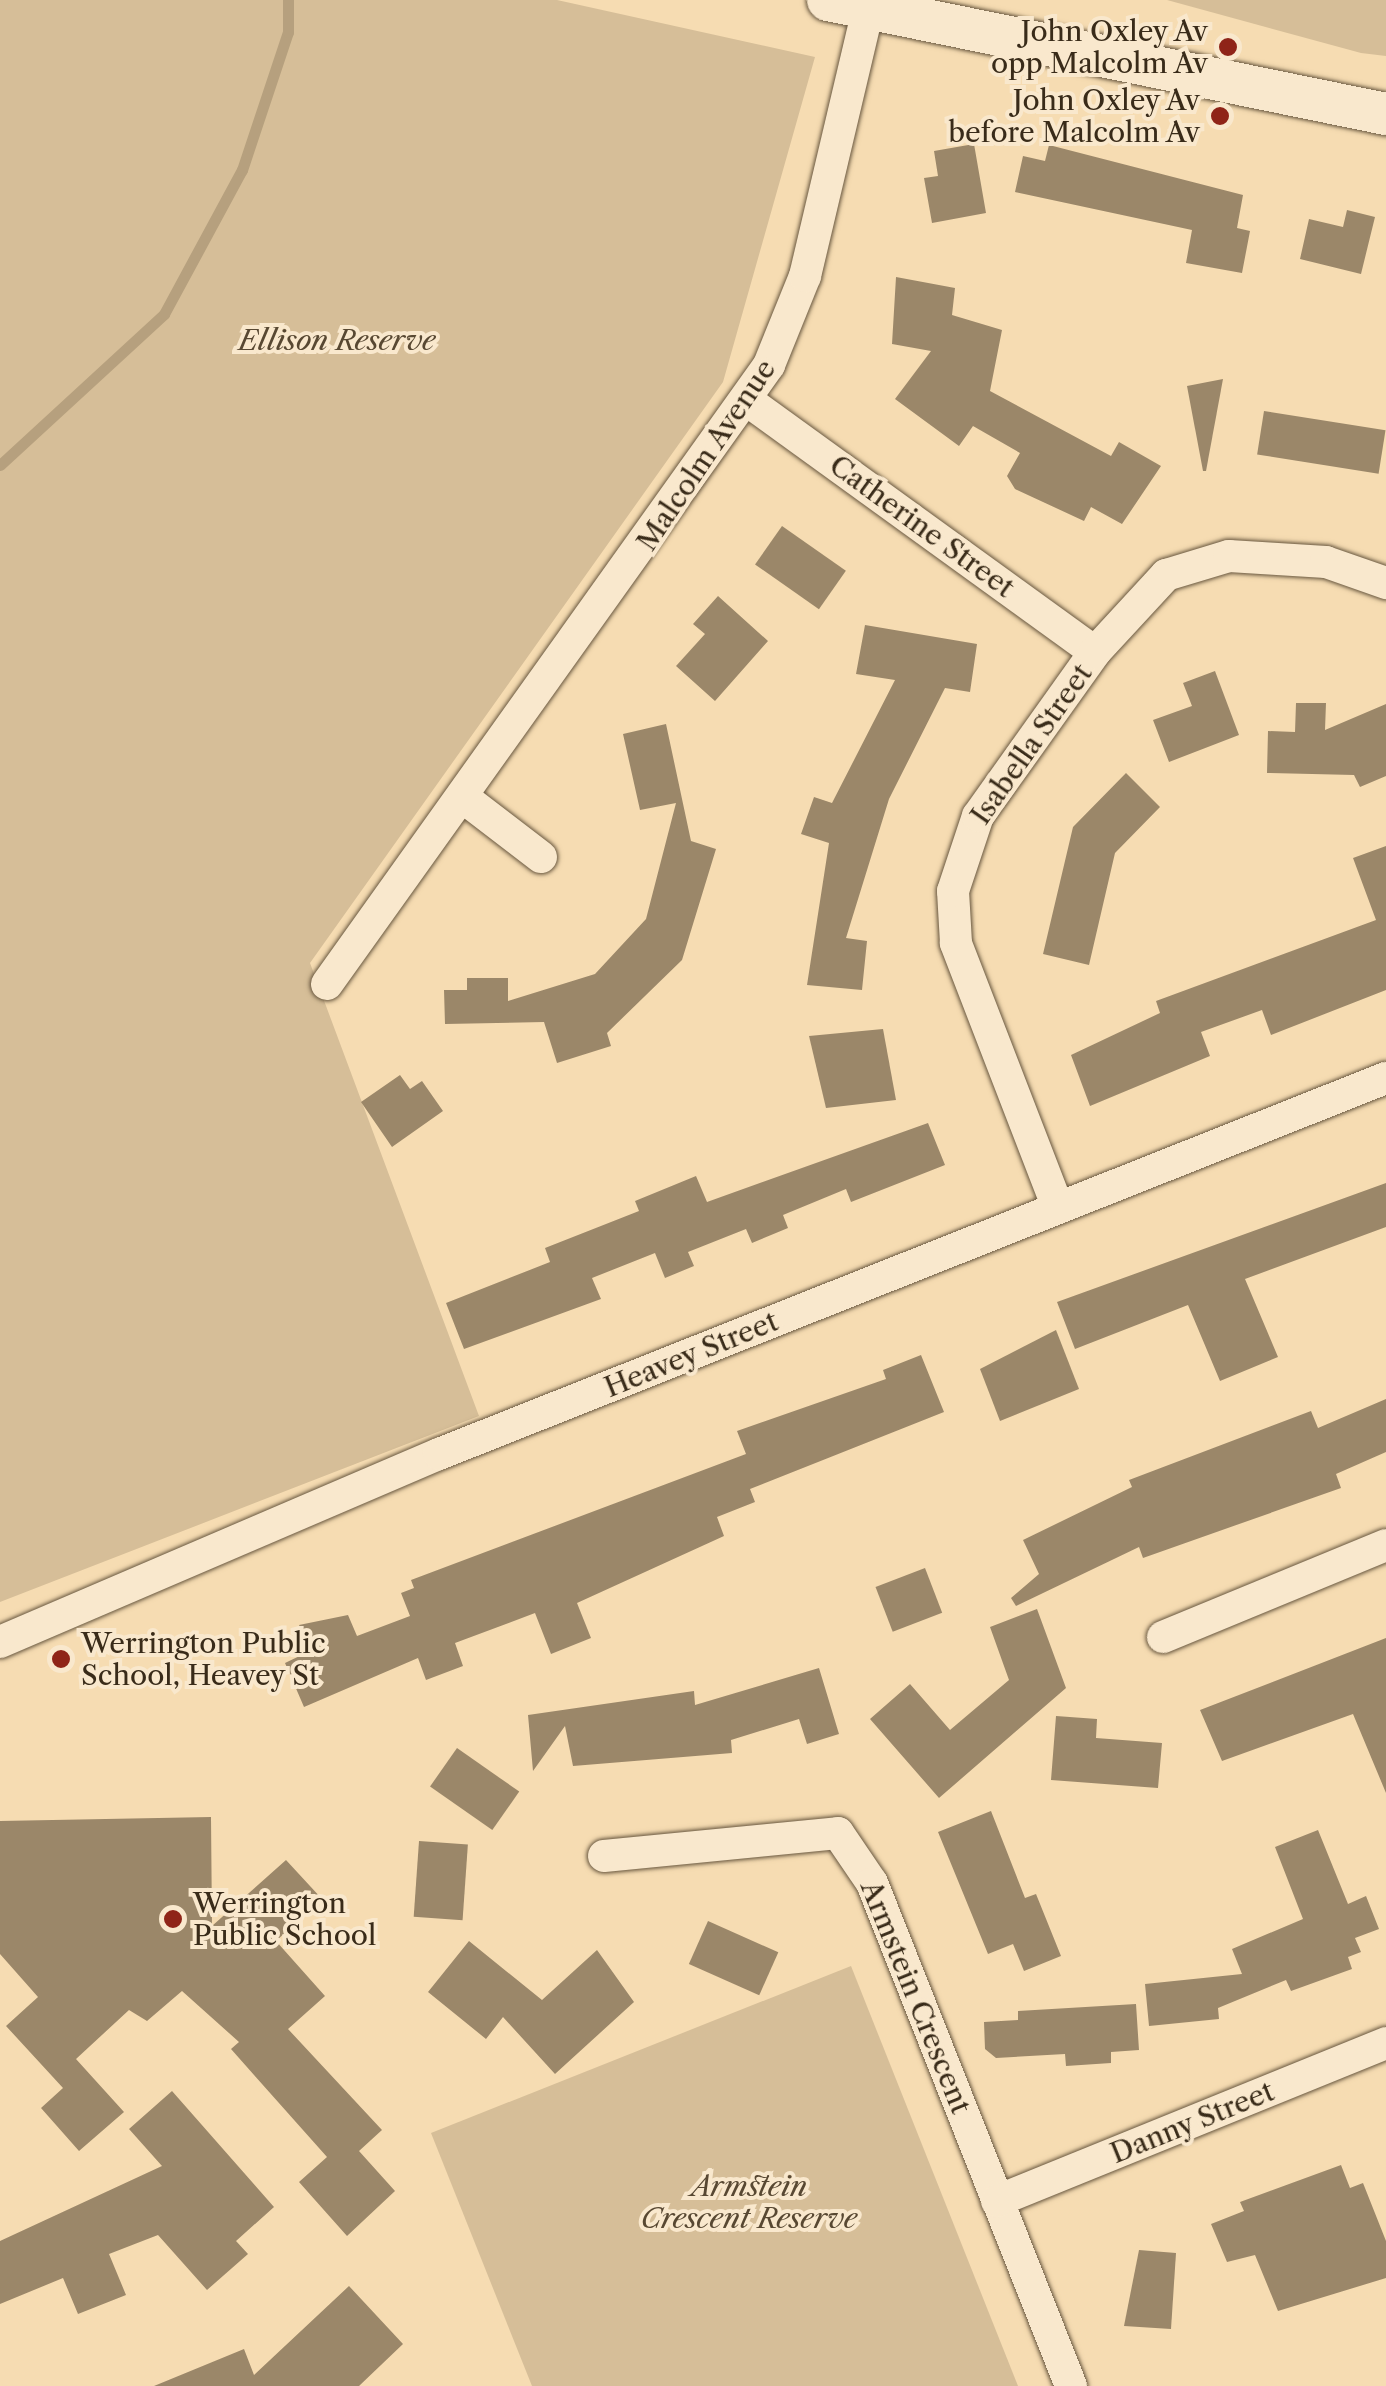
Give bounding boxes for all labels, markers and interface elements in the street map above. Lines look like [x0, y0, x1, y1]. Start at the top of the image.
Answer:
place label: John Oxley Av opp Malcolm Av [990, 14, 1208, 80]
marker: John Oxley Av opp Malcolm Av [1217, 36, 1239, 58]
place label: John Oxley Av before Malcolm Av [947, 83, 1200, 149]
marker: John Oxley Av before Malcolm Av [1209, 105, 1231, 127]
park label: Ellison Reserve [239, 323, 435, 357]
street label: Malcolm Avenue [629, 353, 783, 557]
street label: Catherine Street [823, 448, 1021, 604]
street label: Isabella Street [963, 657, 1099, 831]
street label: Heavey Street [599, 1304, 783, 1404]
place label: Werrington Public School, Heavey St [81, 1626, 326, 1692]
marker: Werrington Public School, Heavey St [50, 1648, 72, 1670]
street label: Armstein Crescent [854, 1876, 978, 2118]
place label: Werrington Public School [193, 1886, 376, 1952]
marker: Werrington Public School [162, 1908, 184, 1930]
street label: Danny Street [1105, 2074, 1279, 2170]
park label: Armstein Crescent Reserve [641, 2169, 857, 2235]

